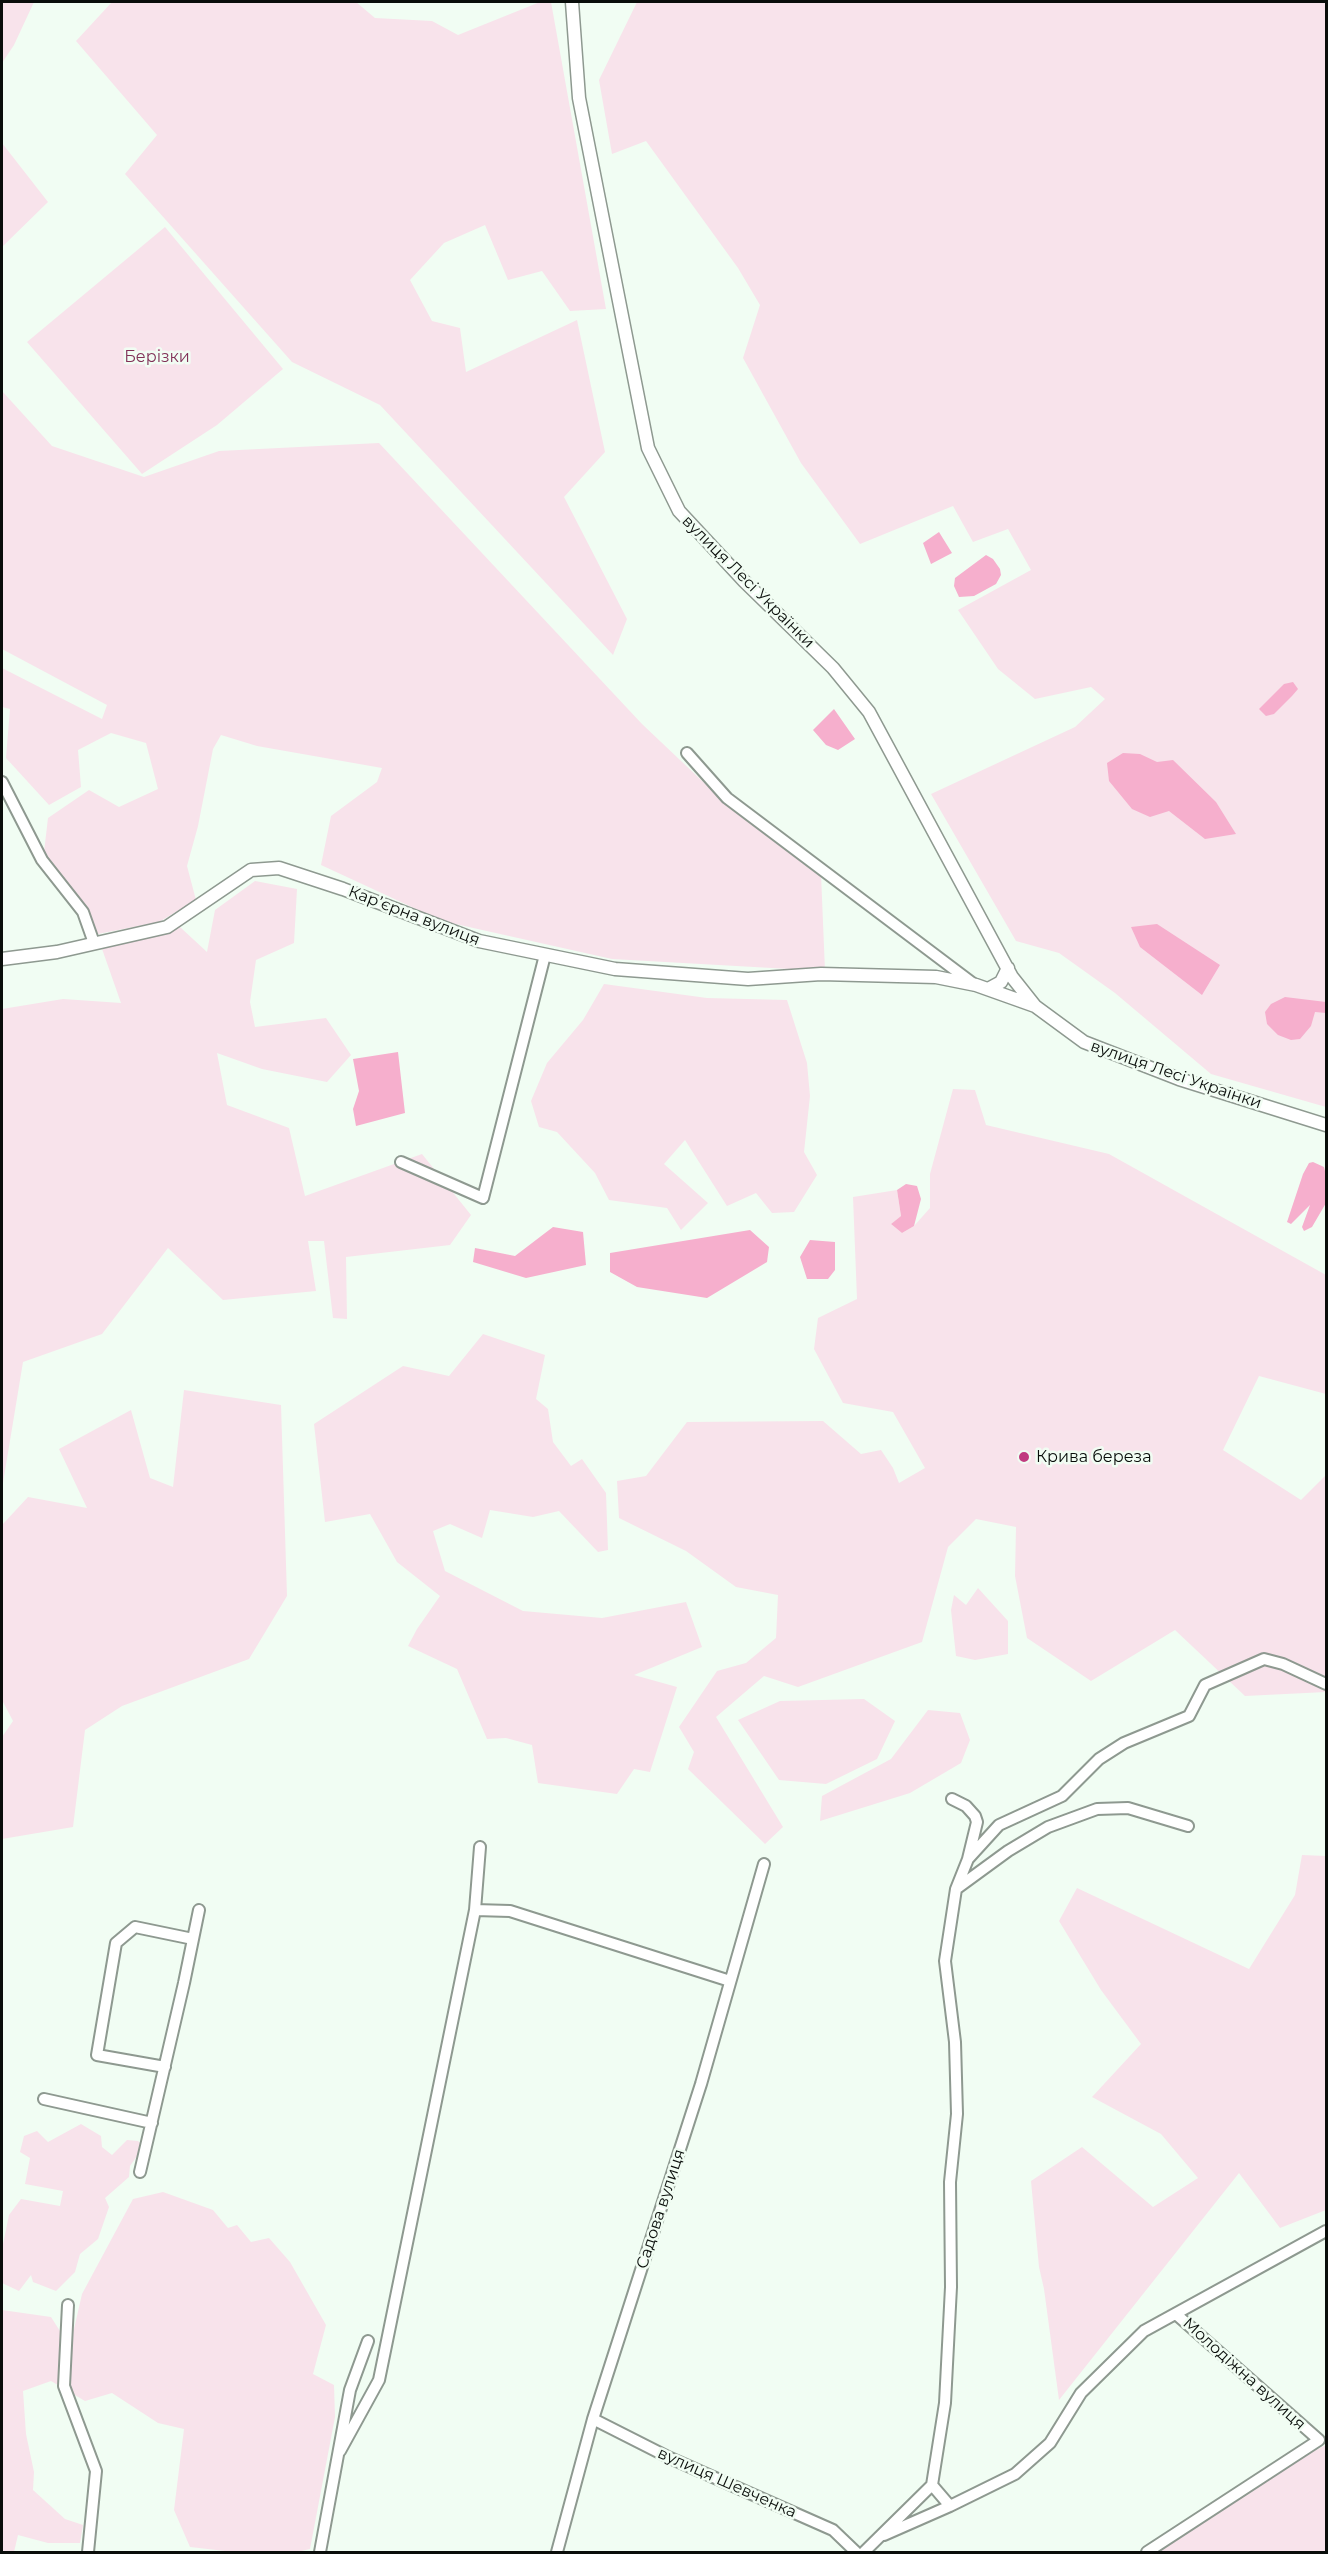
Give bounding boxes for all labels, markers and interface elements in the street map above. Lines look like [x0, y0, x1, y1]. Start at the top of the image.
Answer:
park label: Берізки [124, 347, 190, 367]
street label: вулиця Лесі Українки [678, 512, 818, 652]
street label: Карʼєрна вулиця [346, 882, 482, 950]
street label: вулиця Лесі Українки [1088, 1037, 1264, 1113]
place label: Крива береза [1036, 1447, 1151, 1467]
marker: Крива береза [1017, 1450, 1031, 1464]
street label: Садова вулиця [633, 2147, 689, 2271]
street label: Молодіжна вулиця [1179, 2314, 1309, 2434]
street label: вулиця Шевченка [655, 2444, 799, 2522]

